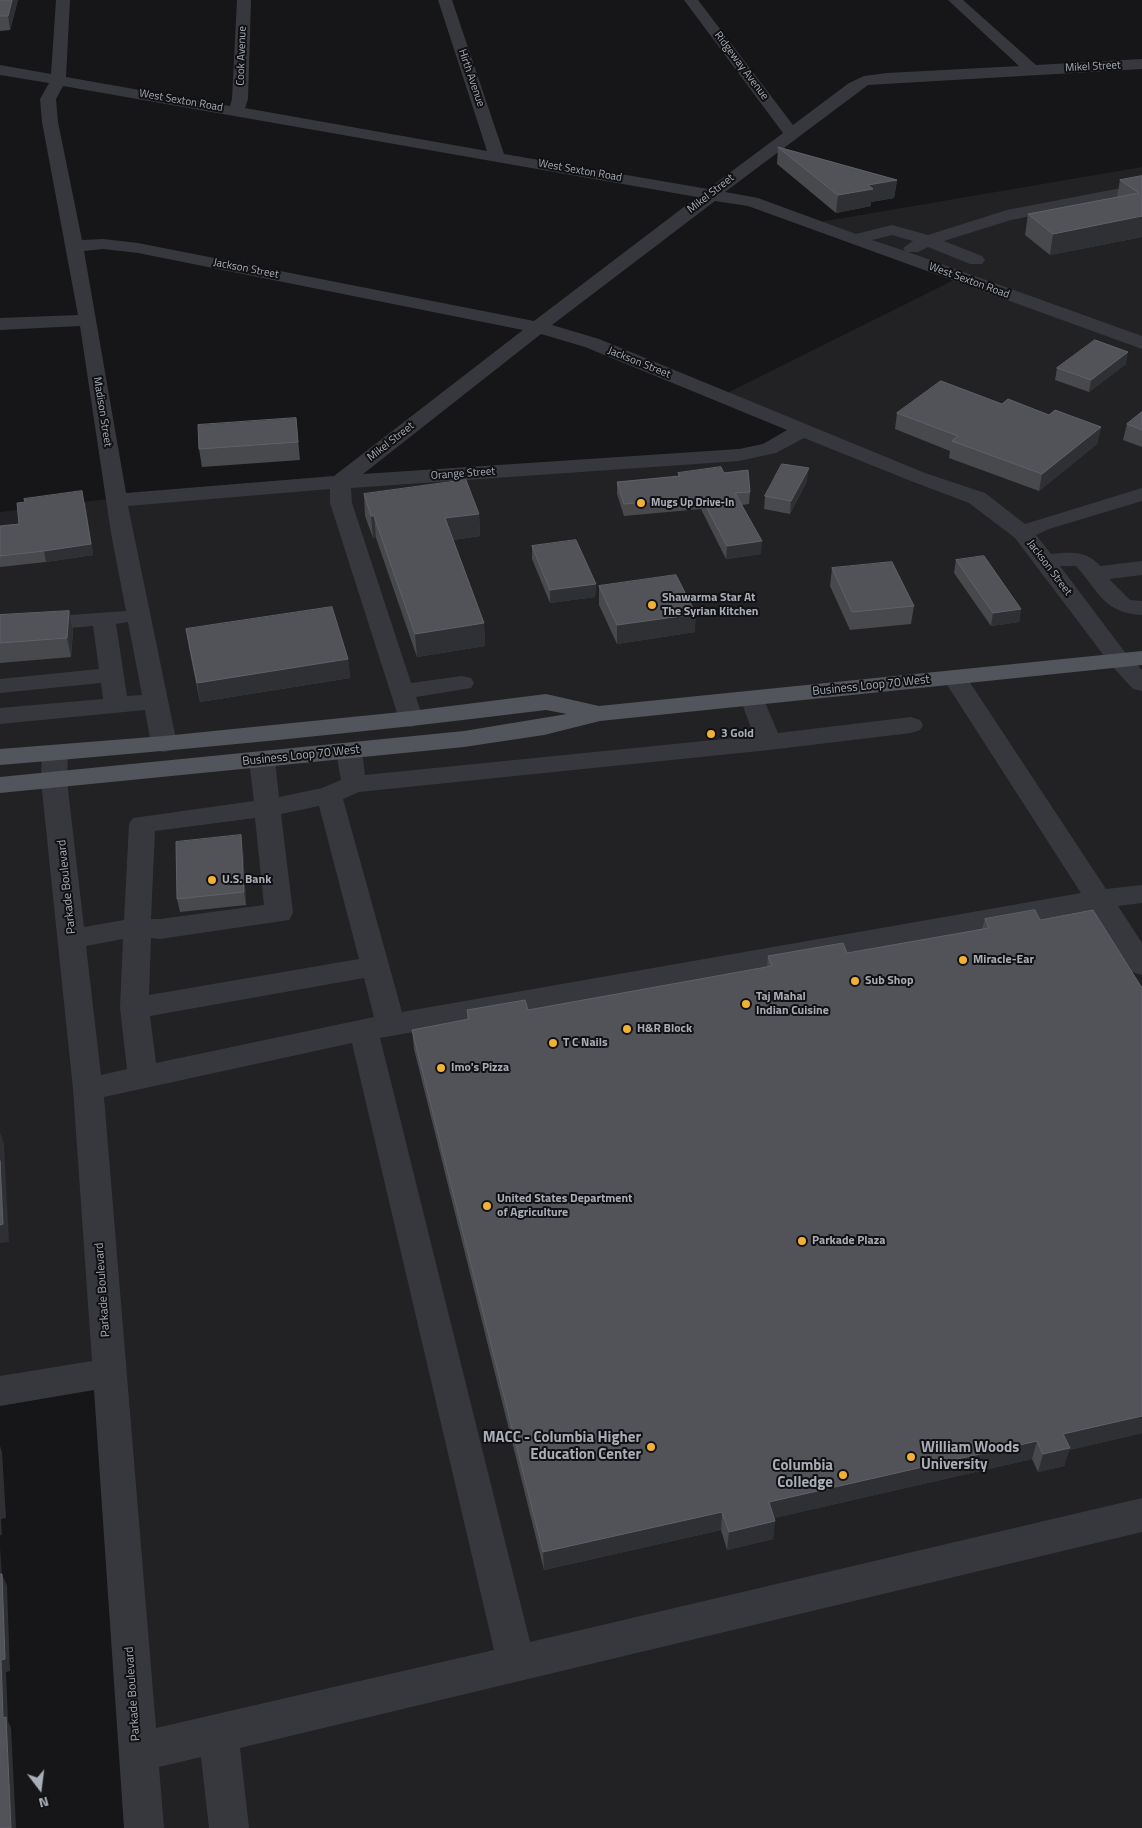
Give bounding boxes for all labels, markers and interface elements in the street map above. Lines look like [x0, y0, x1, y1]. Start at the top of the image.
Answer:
street label: Cook Avenue [234, 26, 250, 86]
street label: Ridgeway Avenue [711, 29, 771, 103]
street label: Hirth Avenue [455, 47, 487, 109]
street label: Mikel Street [1065, 59, 1121, 75]
street label: West Sexton Road [138, 87, 224, 115]
street label: West Sexton Road [537, 157, 623, 185]
street label: Mikel Street [685, 172, 737, 216]
street label: Jackson Street [212, 256, 280, 282]
street label: West Sexton Road [927, 260, 1011, 302]
street label: Jackson Street [606, 344, 672, 382]
street label: Madison Street [90, 376, 114, 448]
street label: Mikel Street [365, 420, 417, 464]
street label: Orange Street [430, 465, 496, 483]
place label: Mugs Up Drive-In [651, 496, 734, 510]
marker: Mugs Up Drive-In [635, 497, 647, 509]
street label: Jackson Street [1024, 538, 1074, 598]
place label: Shawarma Star At The Syrian Kitchen [662, 591, 758, 619]
marker: Shawarma Star At The Syrian Kitchen [646, 599, 658, 611]
street label: Business Loop 70 West [812, 673, 930, 699]
place label: 3 Gold [721, 727, 754, 741]
marker: 3 Gold [705, 728, 717, 740]
street label: Business Loop 70 West [242, 743, 360, 769]
street label: Parkade Boulevard [55, 839, 79, 935]
place label: U.S. Bank [222, 873, 271, 887]
marker: U.S. Bank [206, 874, 218, 886]
place label: Miracle-Ear [973, 953, 1034, 967]
marker: Miracle-Ear [957, 954, 969, 966]
place label: Sub Shop [865, 974, 913, 988]
marker: Sub Shop [849, 975, 861, 987]
place label: Taj Mahal Indian Cuisine [756, 990, 829, 1018]
marker: Taj Mahal Indian Cuisine [740, 998, 752, 1010]
place label: H&R Block [637, 1022, 692, 1036]
marker: H&R Block [621, 1023, 633, 1035]
place label: T C Nails [563, 1036, 608, 1050]
marker: T C Nails [547, 1037, 559, 1049]
place label: Imo's Pizza [451, 1061, 509, 1075]
marker: Imo's Pizza [435, 1062, 447, 1074]
place label: United States Department of Agriculture [497, 1192, 632, 1220]
marker: United States Department of Agriculture [481, 1200, 493, 1212]
place label: Parkade Plaza [812, 1234, 885, 1248]
marker: Parkade Plaza [796, 1235, 808, 1247]
street label: Parkade Boulevard [93, 1242, 113, 1338]
place label: MACC - Columbia Higher Education Center [483, 1429, 641, 1464]
place label: William Woods University [921, 1439, 1019, 1474]
marker: MACC - Columbia Higher Education Center [645, 1441, 657, 1453]
marker: William Woods University [905, 1451, 917, 1463]
place label: Columbia Colledge [772, 1457, 833, 1492]
marker: Columbia Colledge [837, 1469, 849, 1481]
street label: Parkade Boulevard [123, 1646, 143, 1742]
north arrow [15, 1763, 65, 1813]
text: N [37, 1792, 51, 1814]

